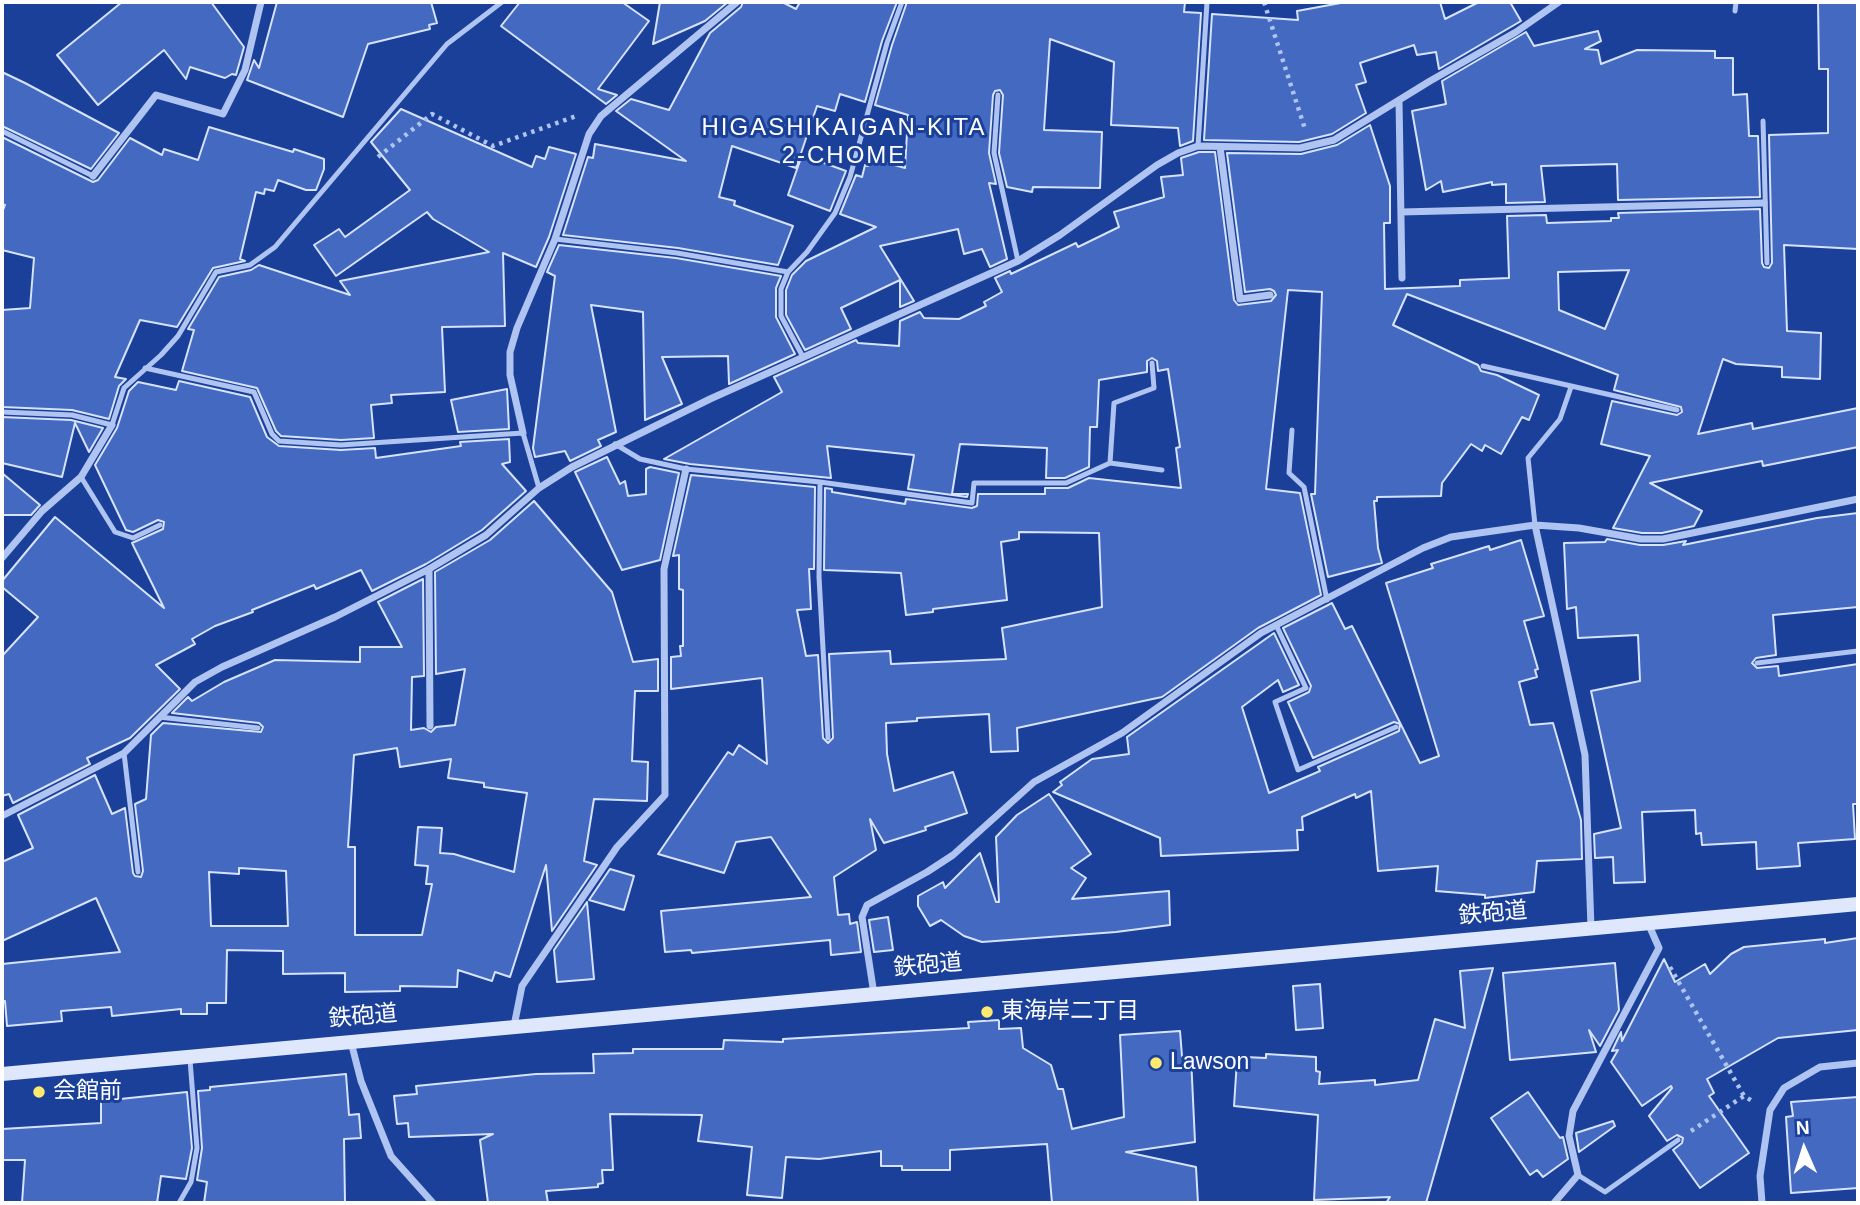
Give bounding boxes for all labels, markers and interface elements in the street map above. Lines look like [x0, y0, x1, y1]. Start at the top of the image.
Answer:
district label: HIGASHIKAIGAN-KITA 2-CHOME [704, 114, 984, 170]
street label: 鉄砲道 [1457, 897, 1529, 931]
street label: 鉄砲道 [892, 949, 964, 983]
place label: 東海岸二丁目 [1001, 998, 1139, 1026]
street label: 鉄砲道 [327, 1000, 399, 1034]
marker: 東海岸二丁目 [979, 1004, 995, 1020]
place label: Lawson [1170, 1049, 1249, 1077]
marker: Lawson [1148, 1055, 1164, 1071]
place label: 会館前 [53, 1078, 122, 1106]
marker: 会館前 [31, 1084, 47, 1100]
north arrow [1769, 1114, 1839, 1184]
text: N [1795, 1117, 1810, 1138]

